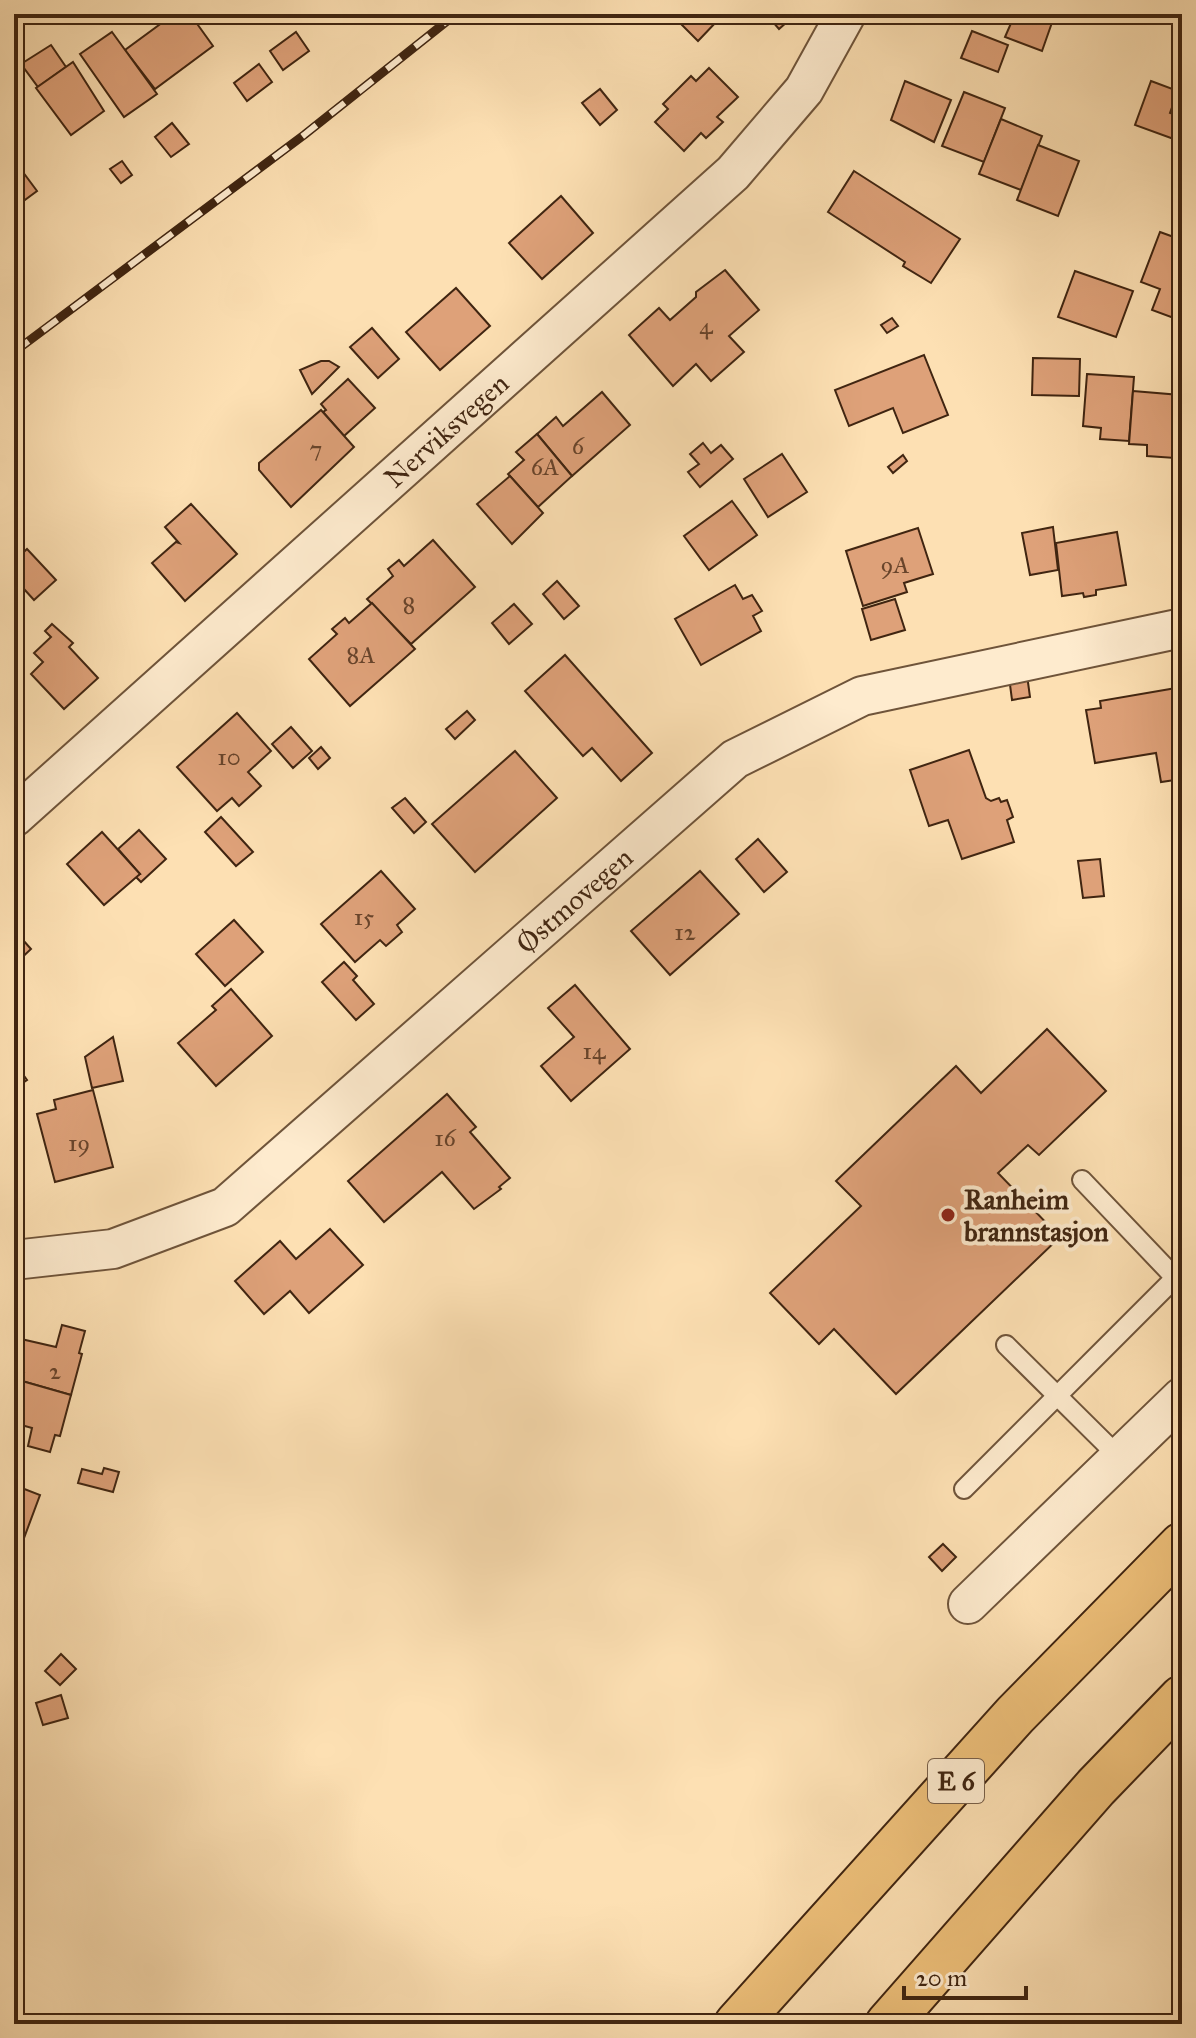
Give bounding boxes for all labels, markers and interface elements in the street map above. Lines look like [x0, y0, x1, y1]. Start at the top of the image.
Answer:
house number: 4 [699, 311, 713, 341]
street label: Nerviksvegen [377, 365, 515, 495]
house number: 6 [572, 431, 585, 461]
house number: 7 [310, 434, 322, 464]
house number: 6A [531, 452, 559, 482]
house number: 9A [880, 550, 910, 580]
house number: 8 [403, 590, 415, 620]
house number: 8A [347, 640, 375, 670]
house number: 10 [217, 742, 241, 772]
street label: Østmovegen [509, 840, 640, 961]
house number: 15 [354, 902, 374, 932]
house number: 12 [674, 917, 696, 947]
house number: 14 [583, 1036, 606, 1066]
house number: 16 [434, 1123, 457, 1153]
house number: 19 [68, 1128, 90, 1158]
place label: Ranheim brannstasjon [963, 1182, 1109, 1249]
marker: Ranheim brannstasjon [939, 1206, 957, 1224]
house number: 2 [49, 1356, 61, 1386]
road number: E 6 [928, 1759, 984, 1803]
scale bar [904, 1950, 1026, 2000]
text: 20 m [916, 1963, 967, 1993]

